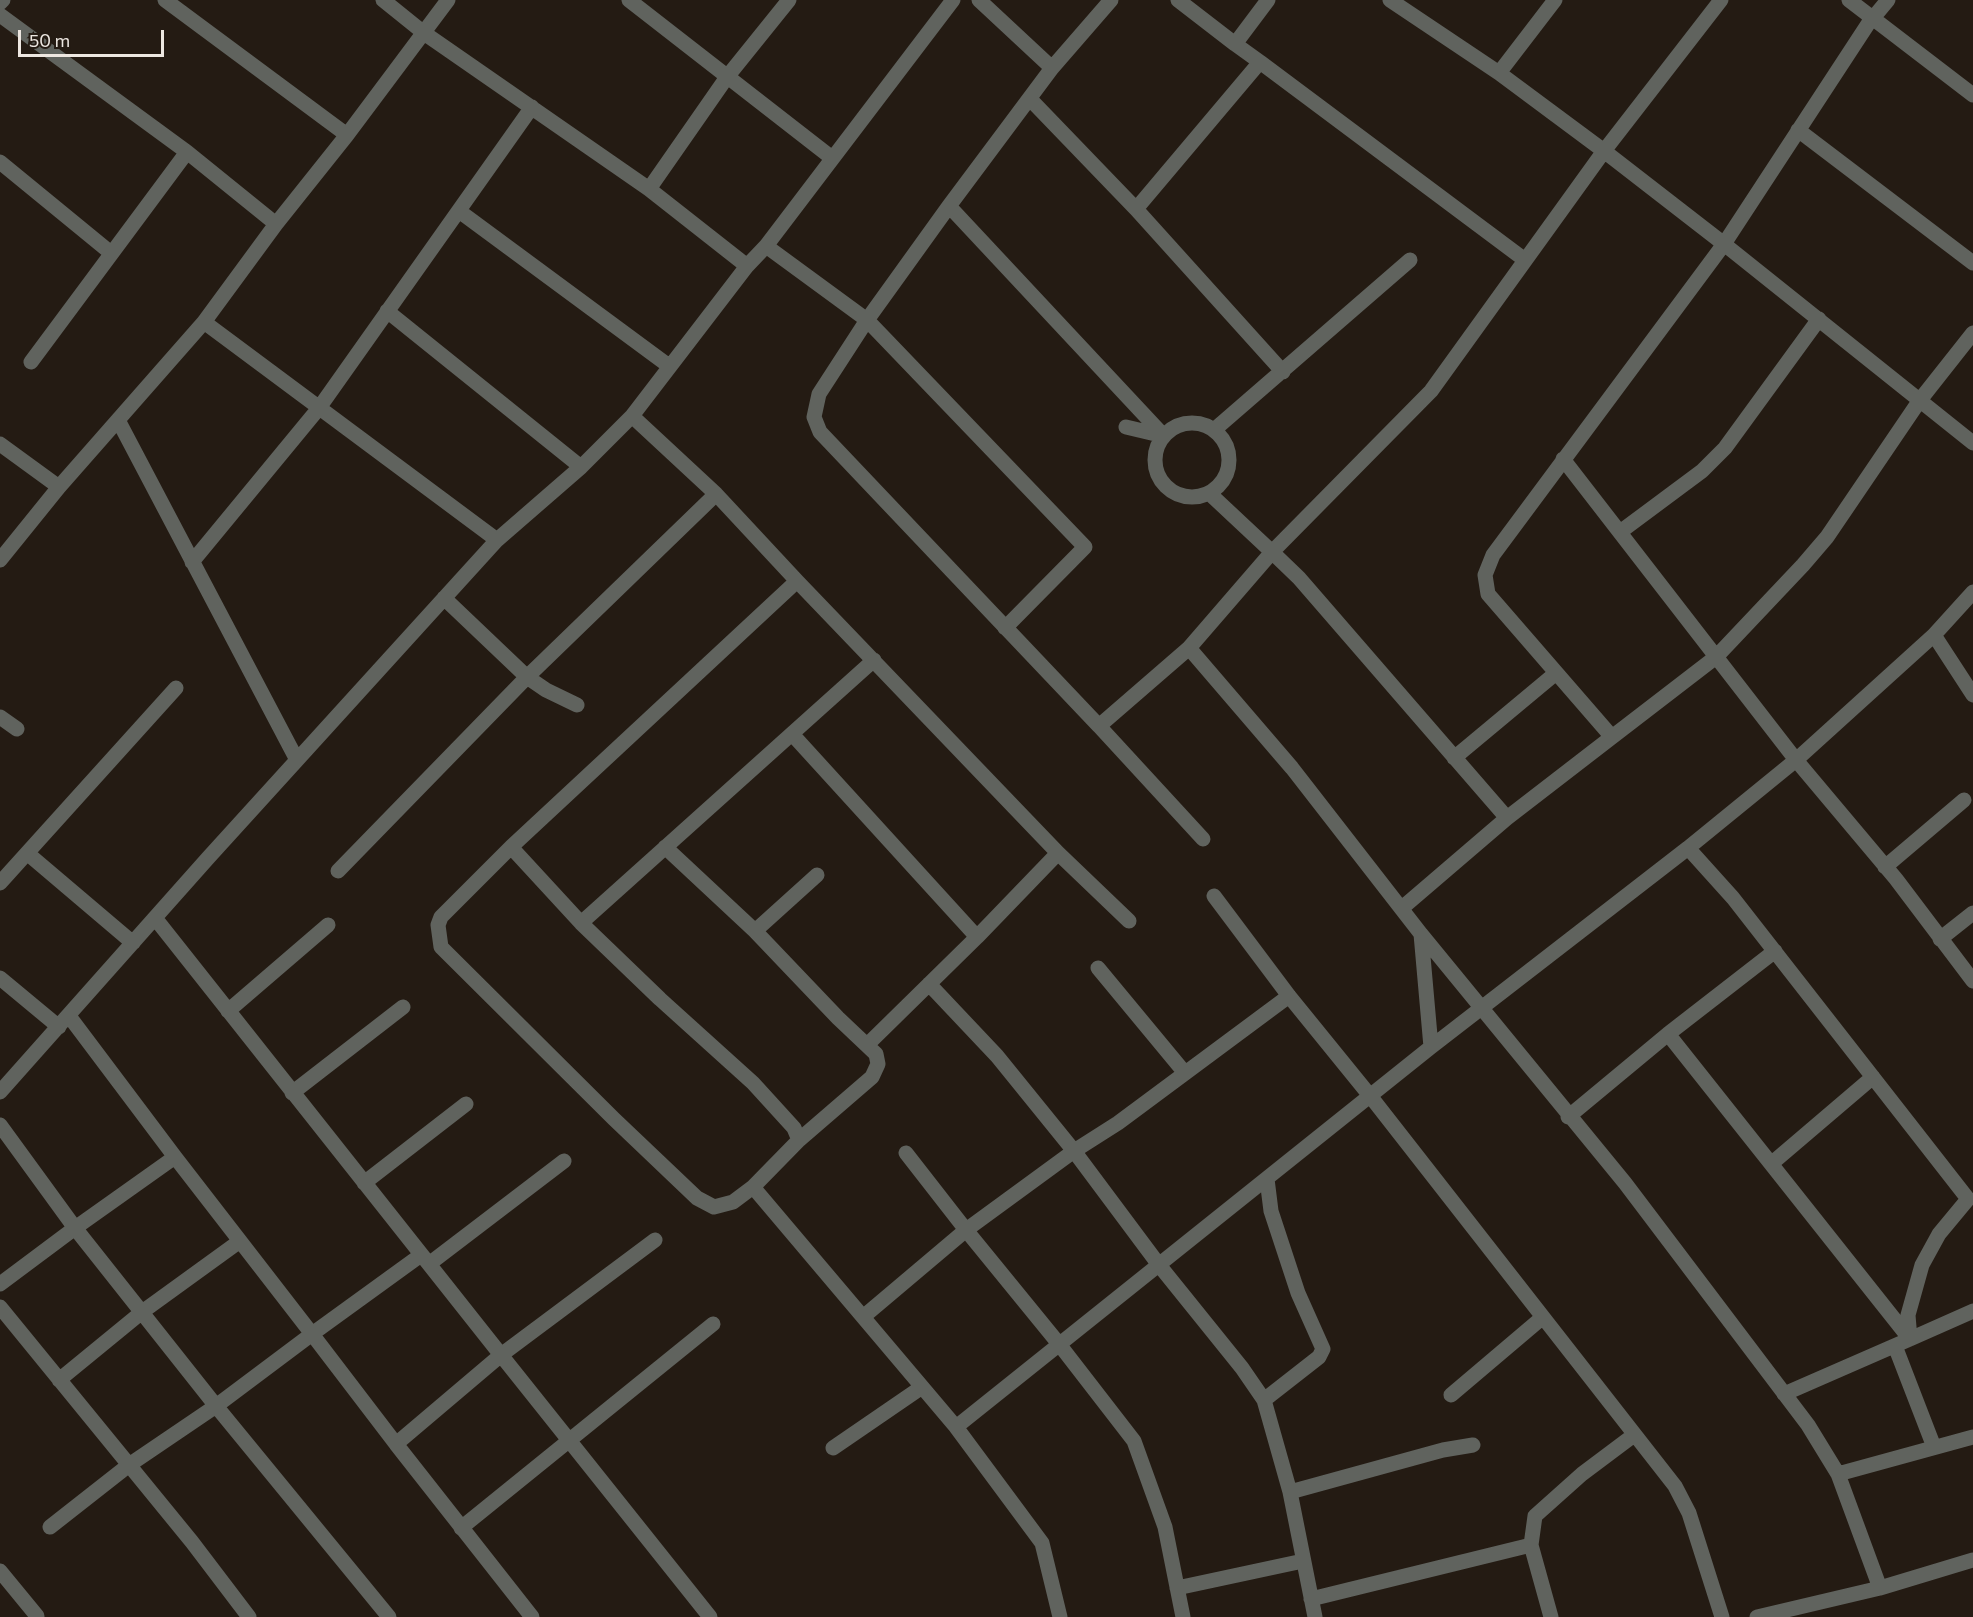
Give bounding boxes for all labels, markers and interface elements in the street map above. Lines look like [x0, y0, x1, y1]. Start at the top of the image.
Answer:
scale bar [21, 18, 166, 56]
text: 50 m [29, 29, 70, 51]

